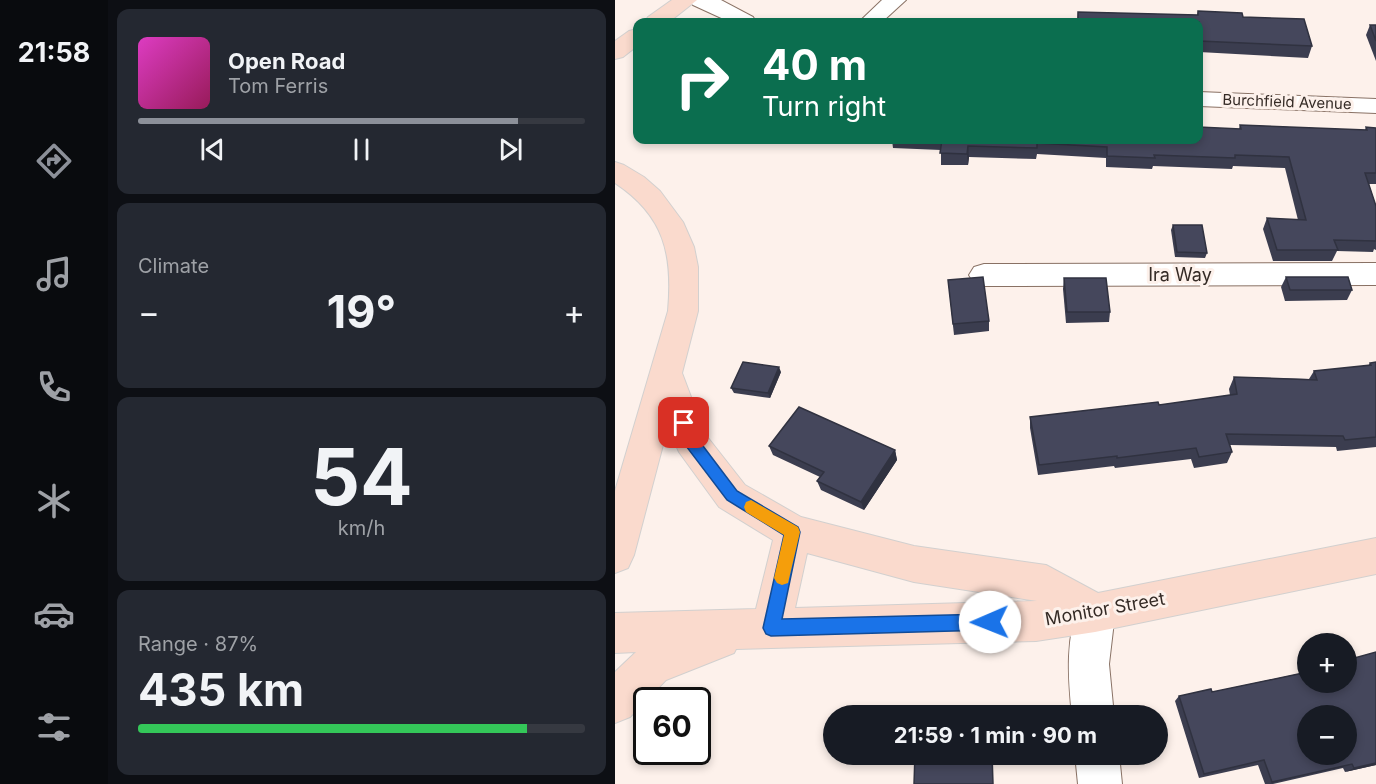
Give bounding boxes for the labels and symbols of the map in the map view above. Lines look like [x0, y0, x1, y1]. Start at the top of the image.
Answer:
street label: Burchfield Avenue [1222, 90, 1352, 113]
street label: Ira Way [1148, 264, 1212, 285]
pin [658, 397, 709, 448]
street label: Monitor Street [1043, 588, 1167, 629]
position arrow [958, 590, 1022, 654]
speed limit sign: 60 [633, 687, 711, 765]

